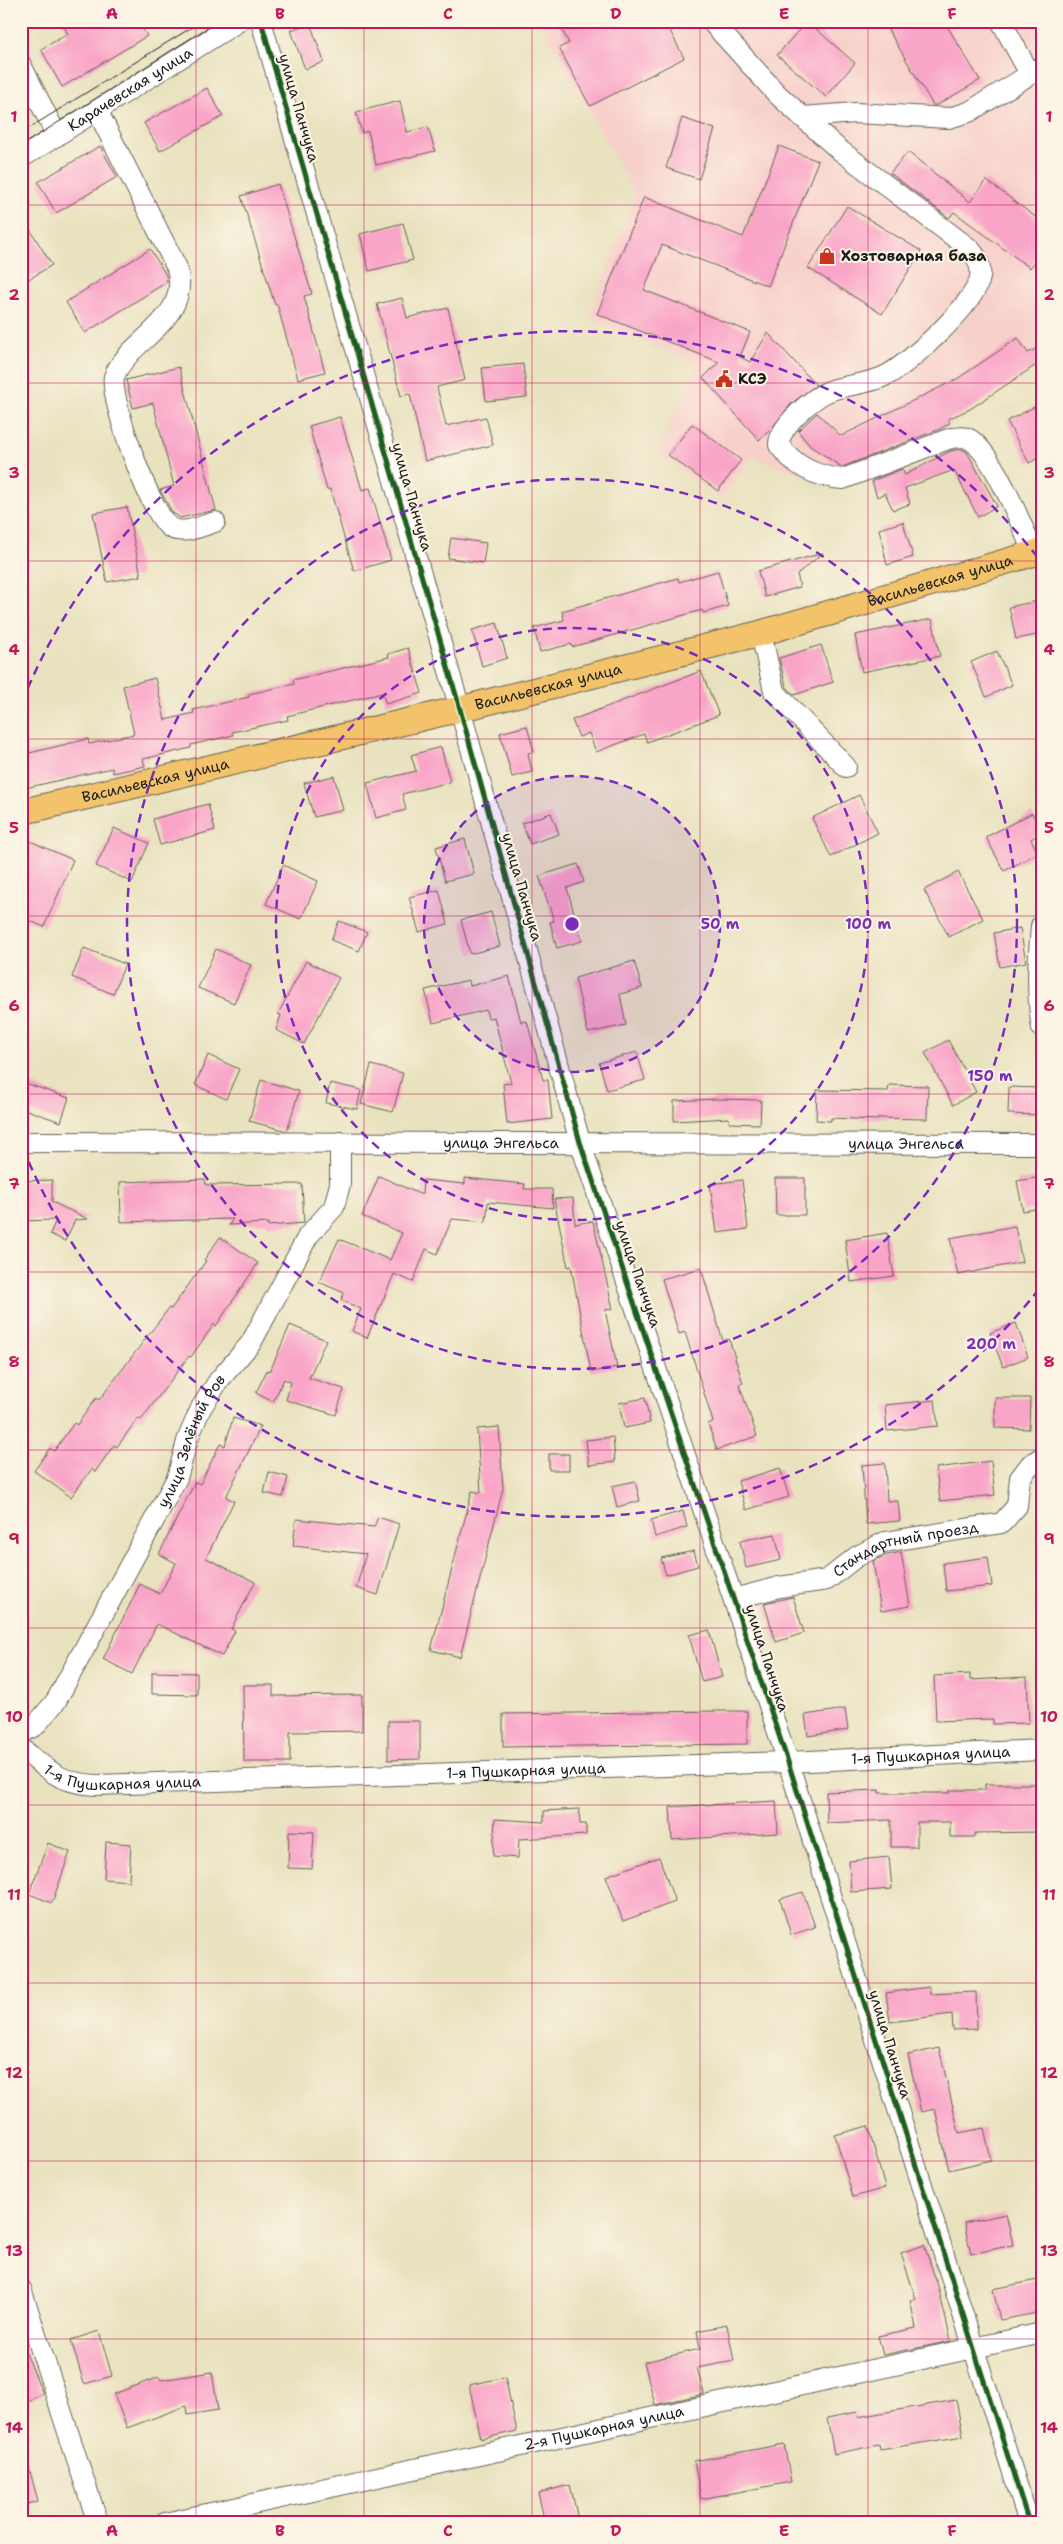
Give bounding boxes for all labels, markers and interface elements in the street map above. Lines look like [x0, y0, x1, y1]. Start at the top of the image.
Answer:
text: A [106, 3, 118, 24]
text: B [275, 3, 285, 24]
text: C [443, 3, 453, 24]
text: D [610, 3, 622, 24]
text: E [779, 3, 789, 24]
text: F [947, 3, 957, 24]
street label: Карачевская улица [64, 42, 197, 136]
street label: улица Панчука [274, 51, 324, 165]
text: 1 [10, 106, 18, 127]
text: 1 [1045, 106, 1053, 127]
shop icon: Хозтоварная база [817, 246, 837, 266]
place label: Хозтоварная база [841, 246, 987, 266]
text: 2 [8, 284, 20, 305]
text: 2 [1043, 284, 1055, 305]
public building icon: КСЭ [714, 369, 734, 389]
place label: КСЭ [738, 369, 767, 389]
street label: улица Панчука [387, 440, 437, 554]
text: 3 [8, 462, 20, 483]
text: 3 [1043, 462, 1055, 483]
street label: Васильевская улица [865, 550, 1016, 611]
text: 4 [8, 639, 20, 660]
text: 4 [1043, 639, 1055, 660]
street label: Васильевская улица [473, 658, 624, 715]
street label: Васильевская улица [80, 753, 232, 807]
text: 5 [9, 817, 19, 838]
text: 5 [1044, 817, 1054, 838]
street label: улица Панчука [497, 830, 547, 944]
text: 50 m [701, 914, 740, 934]
text: 100 m [845, 914, 891, 934]
centre of rings [563, 915, 581, 933]
text: 6 [8, 995, 20, 1016]
text: 6 [1043, 995, 1055, 1016]
text: 150 m [967, 1066, 1013, 1086]
street label: улица Энгельса [443, 1133, 560, 1153]
street label: улица Энгельса [848, 1134, 965, 1154]
text: 7 [8, 1173, 20, 1194]
text: 7 [1043, 1173, 1055, 1194]
street label: улица Панчука [610, 1218, 666, 1331]
text: 200 m [966, 1334, 1016, 1354]
text: 8 [8, 1351, 20, 1372]
text: 8 [1043, 1351, 1055, 1372]
street label: улица Зелёный Ров [153, 1370, 230, 1511]
street label: Стандартный проезд [829, 1517, 980, 1582]
text: 9 [8, 1528, 20, 1549]
text: 9 [1043, 1528, 1055, 1549]
street label: улица Панчука [740, 1602, 794, 1715]
text: 10 [5, 1706, 23, 1727]
text: 10 [1040, 1706, 1058, 1727]
street label: 1-я Пушкарная улица [851, 1741, 1011, 1769]
street label: 1-я Пушкарная улица [446, 1758, 607, 1783]
street label: 1-я Пушкарная улица [40, 1760, 202, 1795]
text: 11 [7, 1884, 21, 1905]
text: 11 [1042, 1884, 1056, 1905]
street label: улица Панчука [864, 1987, 916, 2101]
text: 12 [5, 2062, 23, 2083]
text: 12 [1040, 2062, 1058, 2083]
text: 13 [5, 2240, 23, 2261]
text: 13 [1040, 2240, 1058, 2261]
street label: 2-я Пушкарная улица [522, 2401, 686, 2455]
text: 14 [5, 2417, 23, 2438]
text: 14 [1040, 2417, 1058, 2438]
text: A [106, 2520, 118, 2541]
text: B [275, 2520, 285, 2541]
text: C [443, 2520, 453, 2541]
text: D [610, 2520, 622, 2541]
text: E [779, 2520, 789, 2541]
text: F [947, 2520, 957, 2541]

